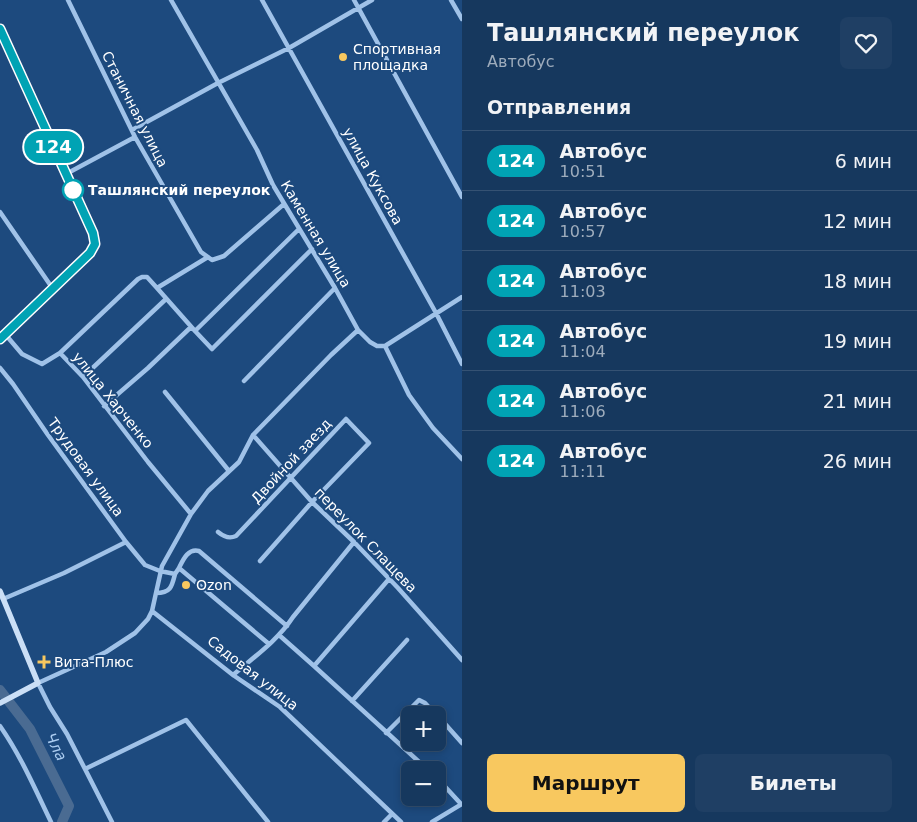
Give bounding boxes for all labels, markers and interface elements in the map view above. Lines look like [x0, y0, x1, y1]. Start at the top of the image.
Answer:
button: heart [840, 17, 892, 69]
text: Ташлянский переулок [487, 19, 799, 47]
place label: Спортивная площадка [353, 41, 441, 73]
street label: Станичная улица [99, 48, 171, 170]
marker: Спортивная площадка [337, 51, 349, 63]
text: Автобус [487, 52, 555, 71]
text: Отправления [487, 96, 631, 118]
street label: улица Куксова [340, 125, 406, 227]
line badge: 124 [24, 131, 82, 163]
text: 124 [34, 136, 72, 157]
text: Автобус [560, 140, 647, 162]
text: 124 [497, 150, 535, 171]
text: 6 мин [835, 150, 892, 172]
text: 10:51 [560, 162, 606, 181]
street label: Каменная улица [278, 178, 354, 290]
marker: Ташлянский переулок [62, 179, 84, 201]
place label: Ташлянский переулок [88, 182, 271, 198]
text: Автобус [560, 200, 647, 222]
text: 124 [497, 210, 535, 231]
text: 12 мин [823, 210, 892, 232]
text: 10:57 [560, 222, 606, 241]
text: Автобус [560, 260, 647, 282]
text: 124 [497, 270, 535, 291]
text: 18 мин [823, 270, 892, 292]
text: 11:03 [560, 282, 606, 301]
text: Автобус [560, 320, 647, 342]
text: 124 [497, 330, 535, 351]
text: 19 мин [823, 330, 892, 352]
text: 11:04 [560, 342, 606, 361]
street label: улица Харченко [69, 349, 157, 451]
text: Автобус [560, 380, 647, 402]
text: 124 [497, 390, 535, 411]
text: 21 мин [823, 390, 892, 412]
text: 11:06 [560, 402, 606, 421]
street label: Трудовая улица [44, 414, 127, 519]
street label: Двойной заезд [248, 415, 334, 507]
text: Автобус [560, 440, 647, 462]
text: 124 [497, 450, 535, 471]
text: 26 мин [823, 450, 892, 472]
text: 11:11 [560, 462, 606, 481]
street label: переулок Слащева [312, 484, 420, 596]
place label: Ozon [196, 577, 232, 593]
marker: Ozon [180, 579, 192, 591]
street label: Садовая улица [204, 633, 302, 713]
place label: Вита-Плюс [54, 654, 133, 670]
marker: Вита-Плюс [38, 656, 50, 668]
map controls [401, 706, 446, 806]
button: + [401, 706, 446, 751]
water label: Чла [41, 730, 71, 764]
button: Маршрут [487, 754, 685, 812]
button: Билеты [695, 754, 892, 812]
button: − [401, 761, 446, 806]

